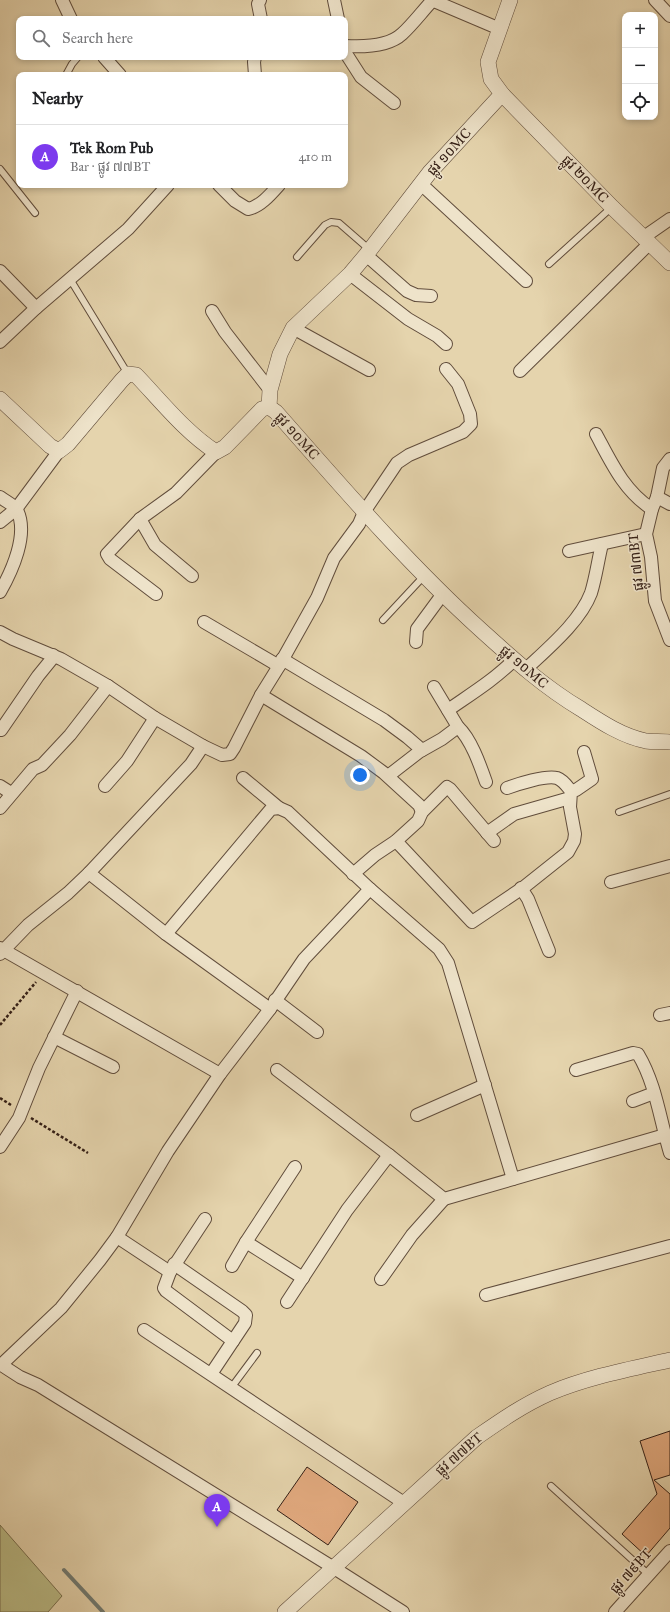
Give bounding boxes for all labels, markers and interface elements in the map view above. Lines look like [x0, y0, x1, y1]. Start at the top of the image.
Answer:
map controls [622, 12, 658, 120]
button: + [622, 12, 658, 48]
search box [16, 16, 348, 60]
icon: search [30, 27, 52, 49]
text: Search here [62, 29, 133, 47]
button: − [622, 48, 658, 84]
button: locate [622, 84, 658, 120]
text: Nearby [32, 88, 83, 109]
street label: ផ្លូវ ១០MC [423, 125, 477, 181]
text: Tek Rom Pub [70, 139, 153, 157]
text: A [41, 149, 49, 165]
text: 410 m [298, 149, 332, 165]
street label: ផ្លូវ ២០MC [556, 152, 612, 209]
text: Bar · ផ្លូវ ៧៧BT [70, 159, 151, 175]
street label: ផ្លូវ ១០MC [269, 409, 323, 465]
street label: ផ្លូវ ៧៣BT [624, 531, 651, 592]
street label: ផ្លូវ ១០MC [494, 642, 552, 695]
your location [350, 765, 370, 785]
street label: ផ្លូវ ៧៧BT [432, 1429, 489, 1482]
pin: A [204, 1494, 230, 1527]
street label: ផ្លូវ ៧៩BT [606, 1545, 658, 1599]

